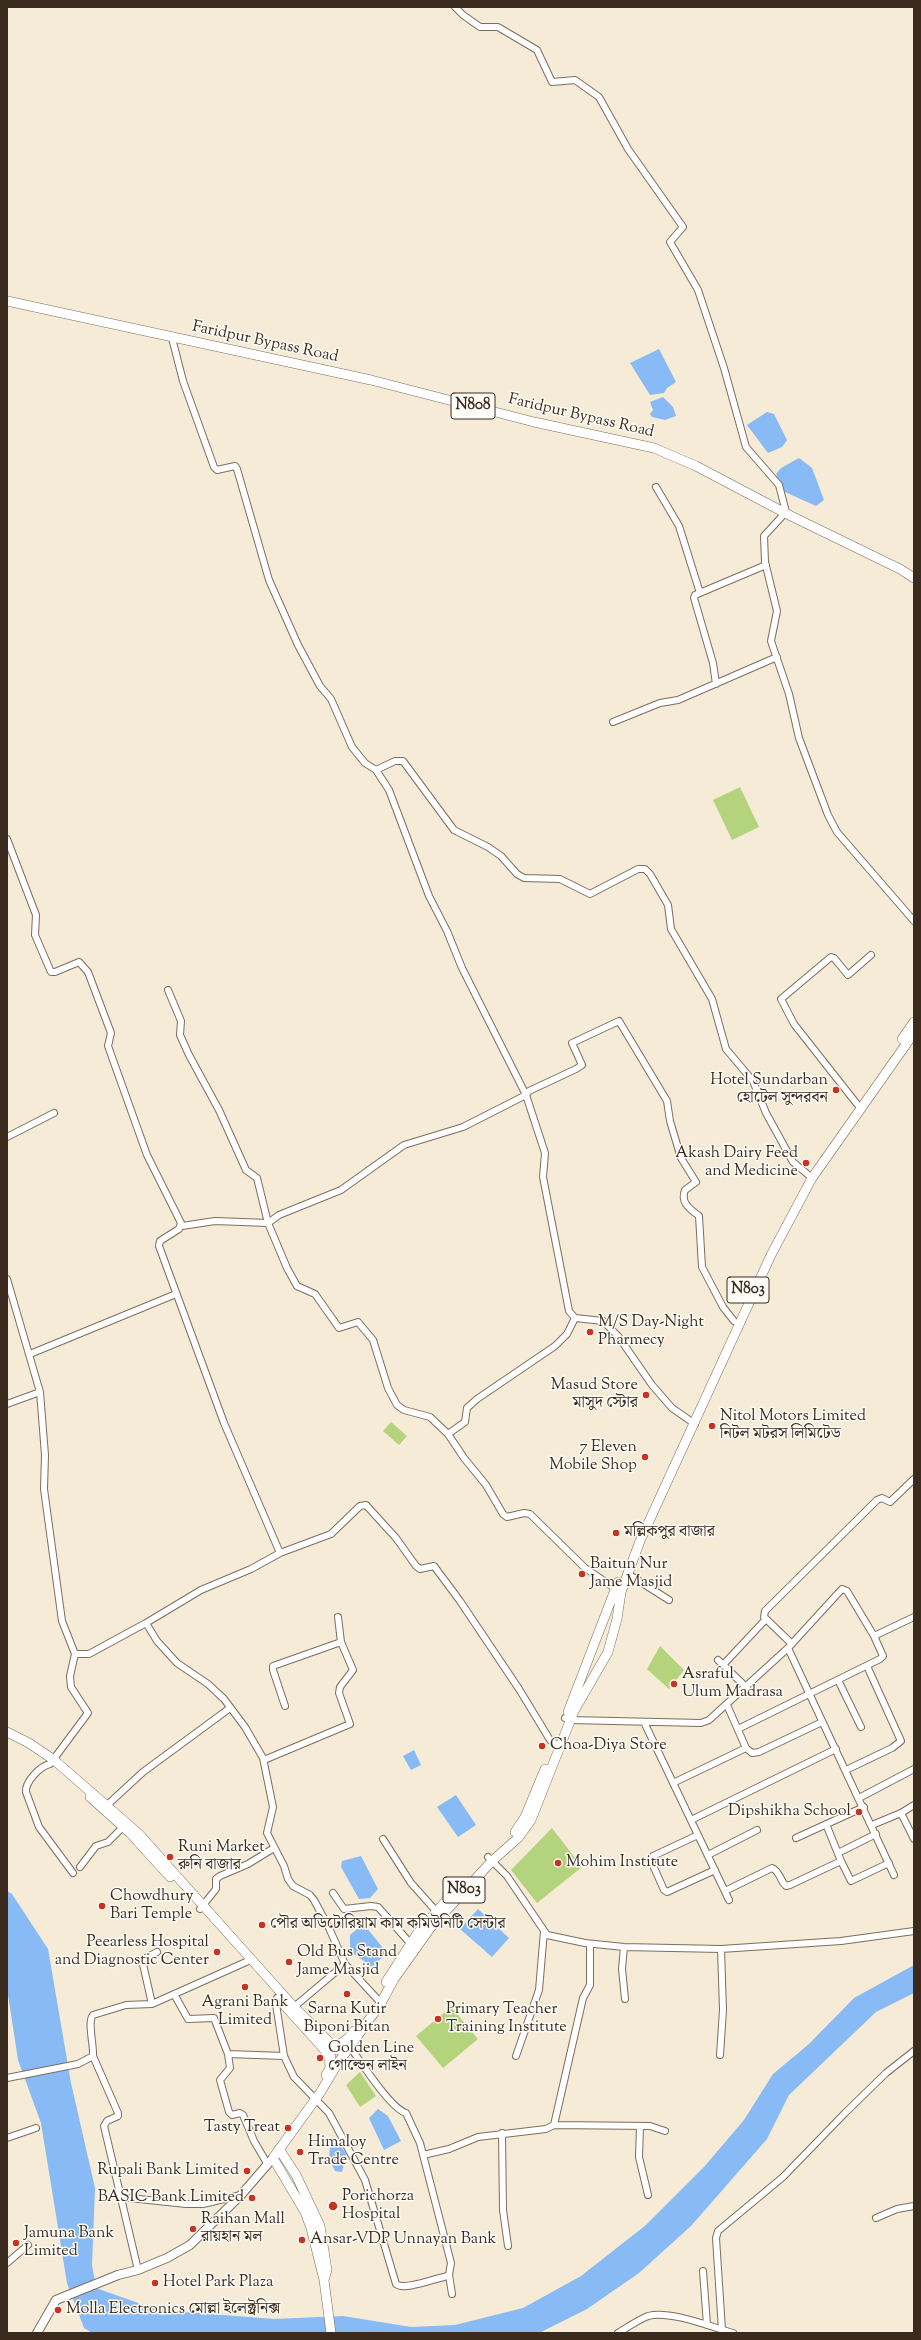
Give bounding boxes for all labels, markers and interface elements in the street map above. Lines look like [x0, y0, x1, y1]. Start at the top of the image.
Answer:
street label: Faridpur Bypass Road [190, 318, 340, 368]
street label: Faridpur Bypass Road [506, 391, 656, 443]
road number: N808 [451, 393, 495, 419]
place label: Hotel Sundarban হোটেল সুন্দরবন [710, 1071, 828, 1109]
marker: Hotel Sundarban হোটেল সুন্দরবন [831, 1085, 841, 1095]
place label: Akash Dairy Feed and Medicine [675, 1144, 798, 1182]
marker: Akash Dairy Feed and Medicine [801, 1158, 811, 1168]
road number: N803 [727, 1277, 769, 1303]
place label: M/S Day-Night Pharmecy [598, 1313, 704, 1351]
marker: M/S Day-Night Pharmecy [585, 1327, 595, 1337]
place label: Masud Store মাসুদ স্টোর [551, 1376, 638, 1414]
marker: Masud Store মাসুদ স্টোর [641, 1390, 651, 1400]
place label: Nitol Motors Limited নিটল মটরস লিমিটেড [720, 1407, 866, 1445]
marker: Nitol Motors Limited নিটল মটরস লিমিটেড [707, 1421, 717, 1431]
place label: 7 Eleven Mobile Shop [549, 1438, 637, 1476]
marker: 7 Eleven Mobile Shop [640, 1452, 650, 1462]
place label: মল্লিকপুর বাজার [624, 1523, 715, 1543]
marker: মল্লিকপুর বাজার [611, 1528, 621, 1538]
place label: Baitun Nur Jame Masjid [590, 1555, 672, 1593]
marker: Baitun Nur Jame Masjid [577, 1569, 587, 1579]
place label: Asraful Ulum Madrasa [682, 1665, 783, 1703]
marker: Asraful Ulum Madrasa [669, 1679, 679, 1689]
place label: Choa-Diya Store [550, 1736, 667, 1756]
marker: Choa-Diya Store [537, 1741, 547, 1751]
place label: Dipshikha School [728, 1802, 851, 1822]
marker: Dipshikha School [854, 1807, 864, 1817]
place label: Runi Market রুনি বাজার [178, 1838, 265, 1876]
marker: Runi Market রুনি বাজার [165, 1852, 175, 1862]
place label: Mohim Institute [566, 1853, 678, 1873]
marker: Mohim Institute [553, 1858, 563, 1868]
road number: N803 [443, 1877, 485, 1903]
place label: Chowdhury Bari Temple [110, 1887, 193, 1925]
marker: Chowdhury Bari Temple [97, 1901, 107, 1911]
place label: পৌর অডিটোরিয়াম কাম কমিউনিটি সেন্টার [270, 1915, 506, 1935]
marker: পৌর অডিটোরিয়াম কাম কমিউনিটি সেন্টার [257, 1920, 267, 1930]
place label: Peearless Hospital and Diagnostic Center [55, 1933, 209, 1971]
place label: Old Bus Stand Jame Masjid [297, 1943, 397, 1981]
marker: Peearless Hospital and Diagnostic Center [212, 1947, 222, 1957]
marker: Old Bus Stand Jame Masjid [284, 1957, 294, 1967]
marker: Agrani Bank Limited [240, 1982, 250, 1992]
marker: Sarna Kutir Biponi Bitan [342, 1989, 352, 1999]
place label: Agrani Bank Limited [202, 1993, 288, 2031]
place label: Sarna Kutir Biponi Bitan [304, 2000, 390, 2038]
place label: Primary Teacher Training Institute [446, 2000, 567, 2038]
marker: Primary Teacher Training Institute [433, 2014, 443, 2024]
place label: Golden Line গোল্ডেন লাইন [328, 2039, 414, 2077]
marker: Golden Line গোল্ডেন লাইন [315, 2053, 325, 2063]
place label: Tasty Treat [204, 2118, 280, 2138]
marker: Tasty Treat [283, 2123, 293, 2133]
place label: Himaloy Trade Centre [308, 2133, 399, 2171]
marker: Himaloy Trade Centre [295, 2147, 305, 2157]
place label: Rupali Bank Limited [97, 2161, 239, 2181]
marker: Rupali Bank Limited [242, 2166, 252, 2176]
place label: Porichorza Hospital [342, 2187, 414, 2225]
place label: BASIC Bank Limited [98, 2188, 244, 2208]
marker: BASIC Bank Limited [247, 2193, 257, 2203]
marker: Porichorza Hospital [327, 2200, 339, 2212]
place label: Raihan Mall রায়হান মল [201, 2210, 285, 2248]
place label: Jamuna Bank Limited [24, 2224, 114, 2262]
marker: Raihan Mall রায়হান মল [188, 2224, 198, 2234]
place label: Ansar-VDP Unnayan Bank [310, 2230, 496, 2250]
marker: Ansar-VDP Unnayan Bank [297, 2235, 307, 2245]
marker: Jamuna Bank Limited [11, 2238, 21, 2248]
place label: Hotel Park Plaza [163, 2273, 273, 2293]
marker: Hotel Park Plaza [150, 2278, 160, 2288]
place label: Molla Electronics মোল্লা ইলেক্ট্রনিক্স [66, 2300, 280, 2320]
marker: Molla Electronics মোল্লা ইলেক্ট্রনিক্স [53, 2305, 63, 2315]

